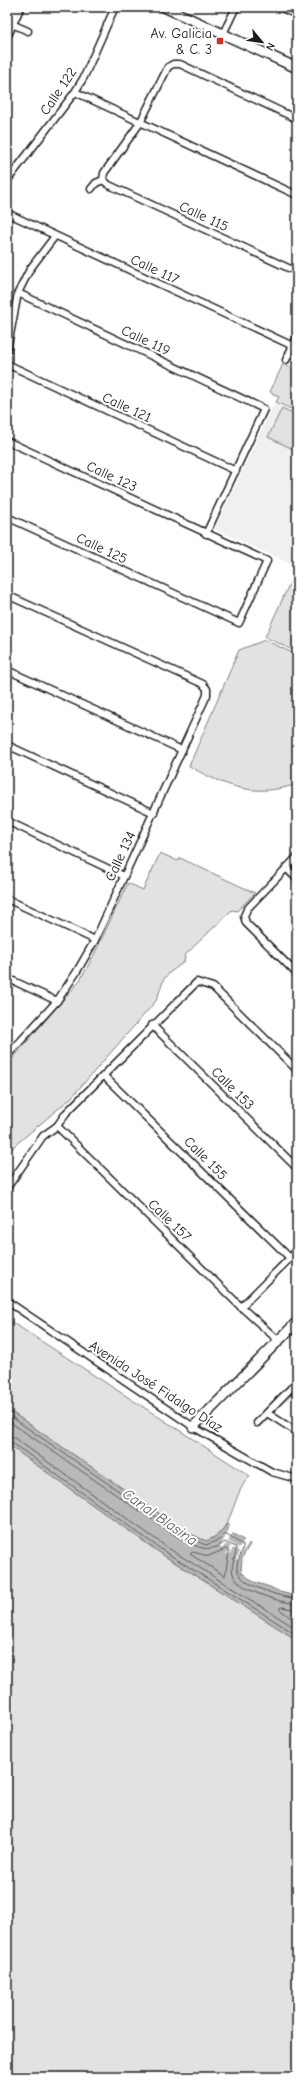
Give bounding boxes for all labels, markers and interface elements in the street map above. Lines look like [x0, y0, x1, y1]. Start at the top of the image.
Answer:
north arrow [242, 22, 282, 62]
place label: Av. Galicia & C. 3 [151, 25, 212, 58]
marker: Av. Galicia & C. 3 [215, 36, 225, 46]
text: N [263, 40, 278, 53]
street label: Calle 122 [36, 64, 81, 118]
street label: Calle 115 [176, 198, 231, 235]
street label: Calle 117 [128, 251, 182, 288]
street label: Calle 119 [119, 322, 173, 359]
street label: Calle 121 [100, 389, 154, 426]
street label: Calle 123 [84, 457, 140, 495]
street label: Calle 125 [74, 529, 130, 568]
street label: Calle 134 [102, 828, 139, 884]
street label: Calle 153 [208, 1063, 258, 1113]
street label: Calle 155 [180, 1133, 231, 1184]
street label: Calle 157 [145, 1196, 195, 1245]
street label: Avenida José Fidalgo Díaz [86, 1337, 226, 1436]
water label: Canal Blasina [119, 1485, 201, 1550]

